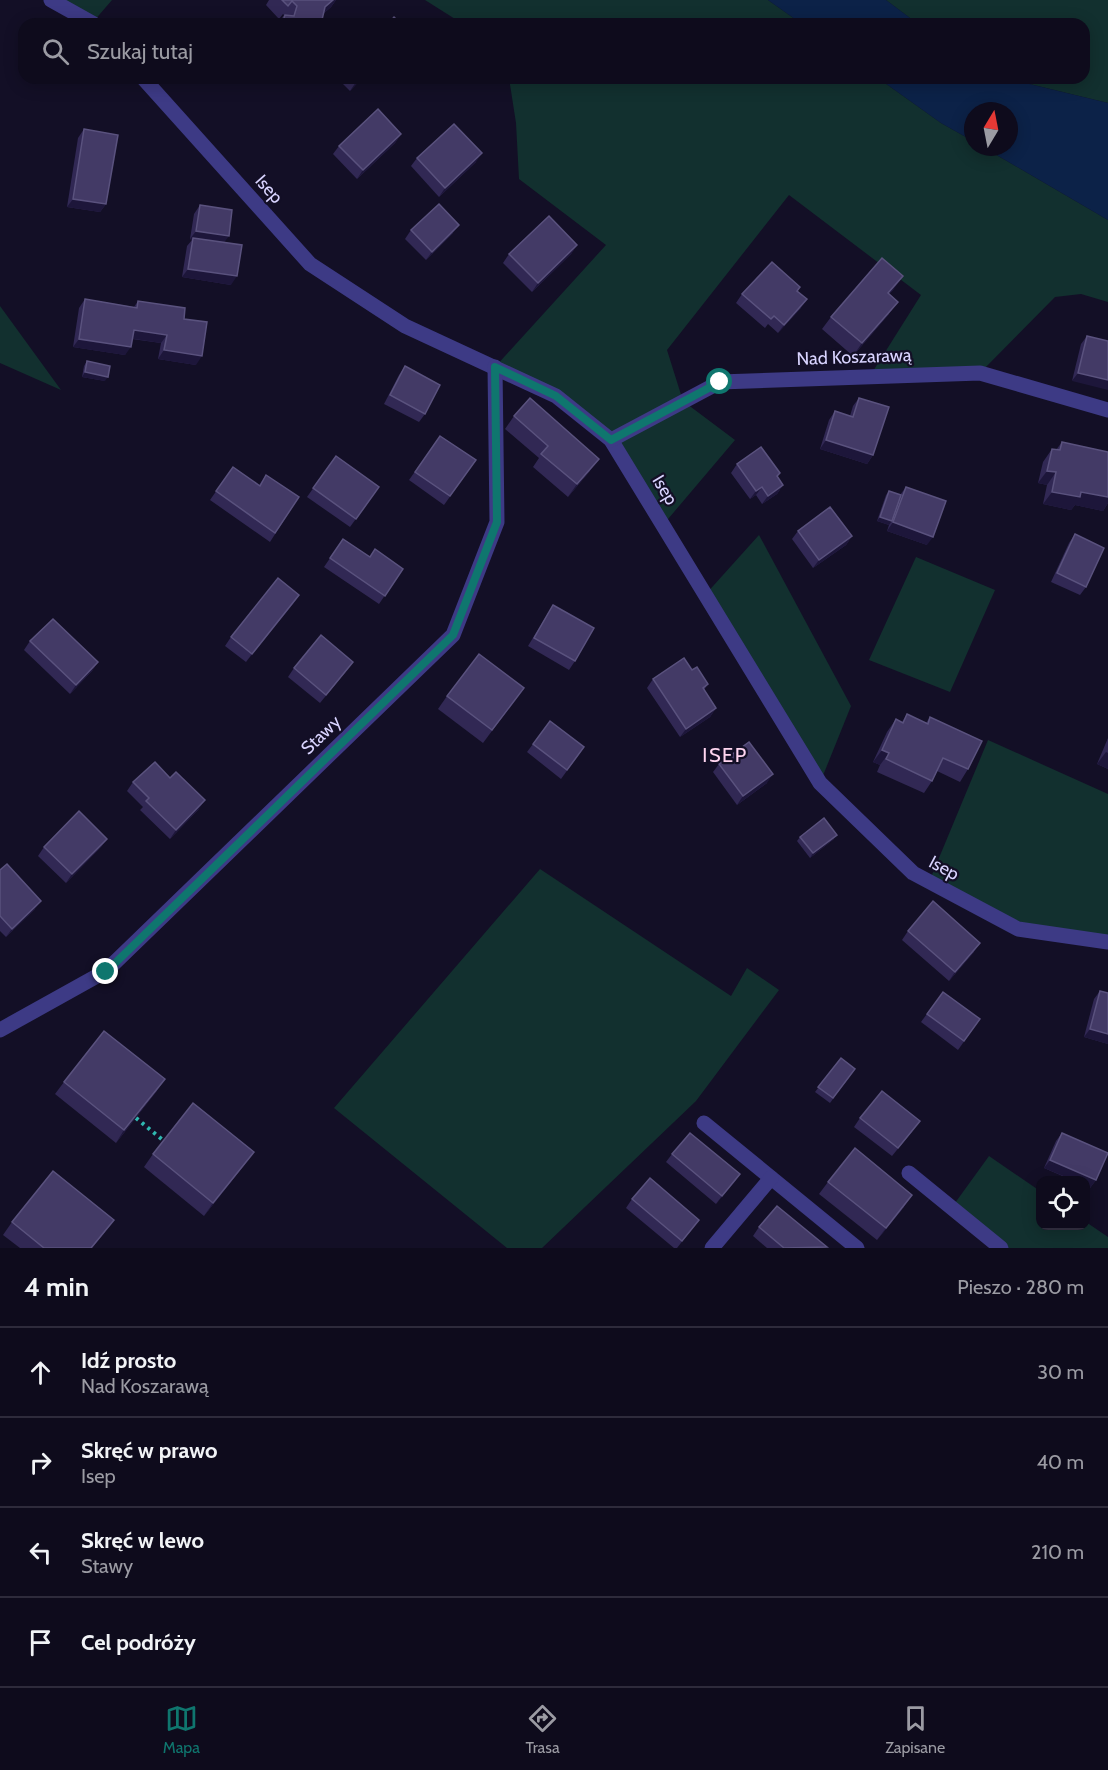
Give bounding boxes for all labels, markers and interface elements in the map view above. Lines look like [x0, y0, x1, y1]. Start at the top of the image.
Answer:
search box [18, 18, 1090, 84]
icon: search [39, 35, 72, 68]
text: Szukaj tutaj [87, 38, 193, 65]
north arrow [964, 102, 1018, 156]
street label: Isep [250, 170, 288, 208]
street label: Nad Koszarawą [796, 344, 912, 370]
route start [706, 368, 732, 394]
street label: Isep [648, 471, 682, 509]
street label: Stawy [297, 711, 345, 759]
district label: ISEP [702, 743, 748, 767]
street label: Isep [925, 851, 963, 885]
route end [92, 958, 118, 984]
map controls [1036, 1176, 1090, 1230]
button: locate [1036, 1176, 1090, 1230]
text: 4 min [24, 1271, 89, 1303]
text: Pieszo · 280 m [957, 1275, 1084, 1299]
text: Idź prosto [81, 1347, 176, 1374]
icon: ahead [24, 1356, 57, 1389]
text: 30 m [1037, 1360, 1084, 1384]
text: Nad Koszarawą [81, 1374, 209, 1398]
text: Skręć w prawo [81, 1437, 218, 1464]
icon: right [24, 1446, 57, 1479]
text: 40 m [1036, 1450, 1084, 1474]
text: Isep [81, 1464, 116, 1488]
text: Skręć w lewo [81, 1527, 204, 1554]
icon: left [24, 1536, 57, 1569]
text: 210 m [1031, 1540, 1084, 1564]
text: Stawy [81, 1554, 133, 1578]
icon: arrive [24, 1626, 57, 1659]
text: Cel podróży [81, 1629, 196, 1656]
tab: Mapa [163, 1702, 200, 1757]
tab: Trasa [526, 1702, 560, 1757]
tab: Zapisane [885, 1702, 945, 1757]

